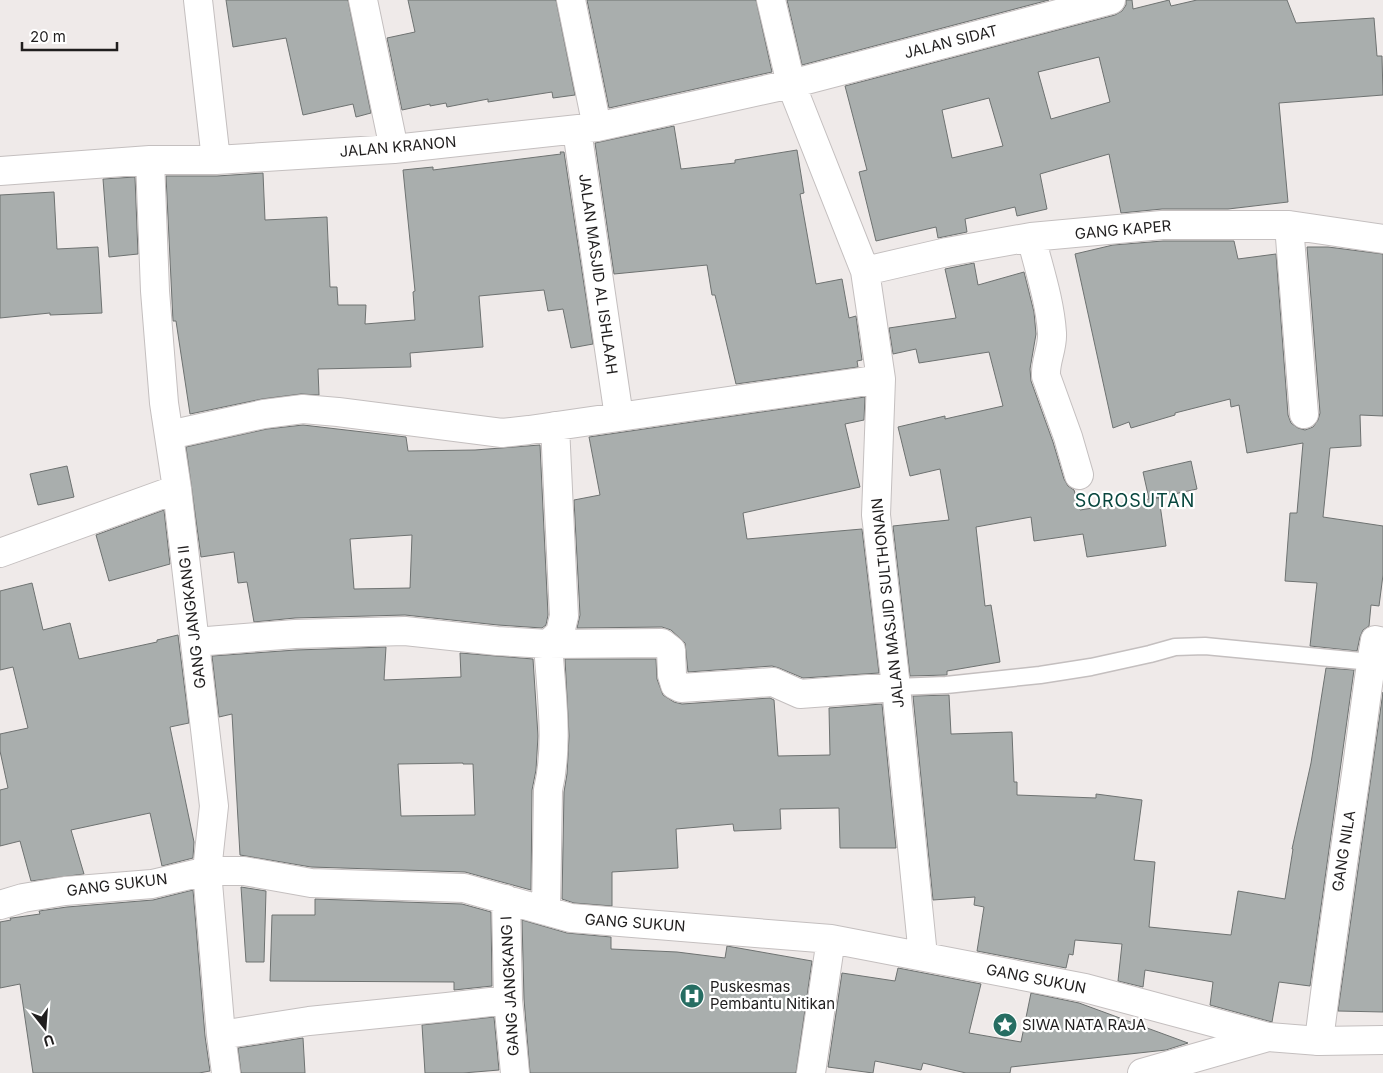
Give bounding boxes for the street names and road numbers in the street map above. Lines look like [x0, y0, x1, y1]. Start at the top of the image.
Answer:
street label: JALAN SIDAT [902, 21, 1000, 62]
street label: JALAN KRANON [339, 132, 457, 161]
street label: JALAN MASJID AL ISHLAAH [575, 172, 622, 376]
street label: GANG KAPER [1074, 216, 1172, 243]
street label: JALAN MASJID SULTHONAIN [867, 497, 908, 709]
street label: GANG JANGKANG II [173, 544, 210, 690]
street label: GANG NILA [1328, 809, 1359, 893]
street label: GANG SUKUN [66, 869, 168, 900]
street label: GANG SUKUN [584, 909, 686, 936]
street label: GANG JANGKANG I [496, 916, 523, 1057]
street label: GANG SUKUN [985, 960, 1088, 997]

